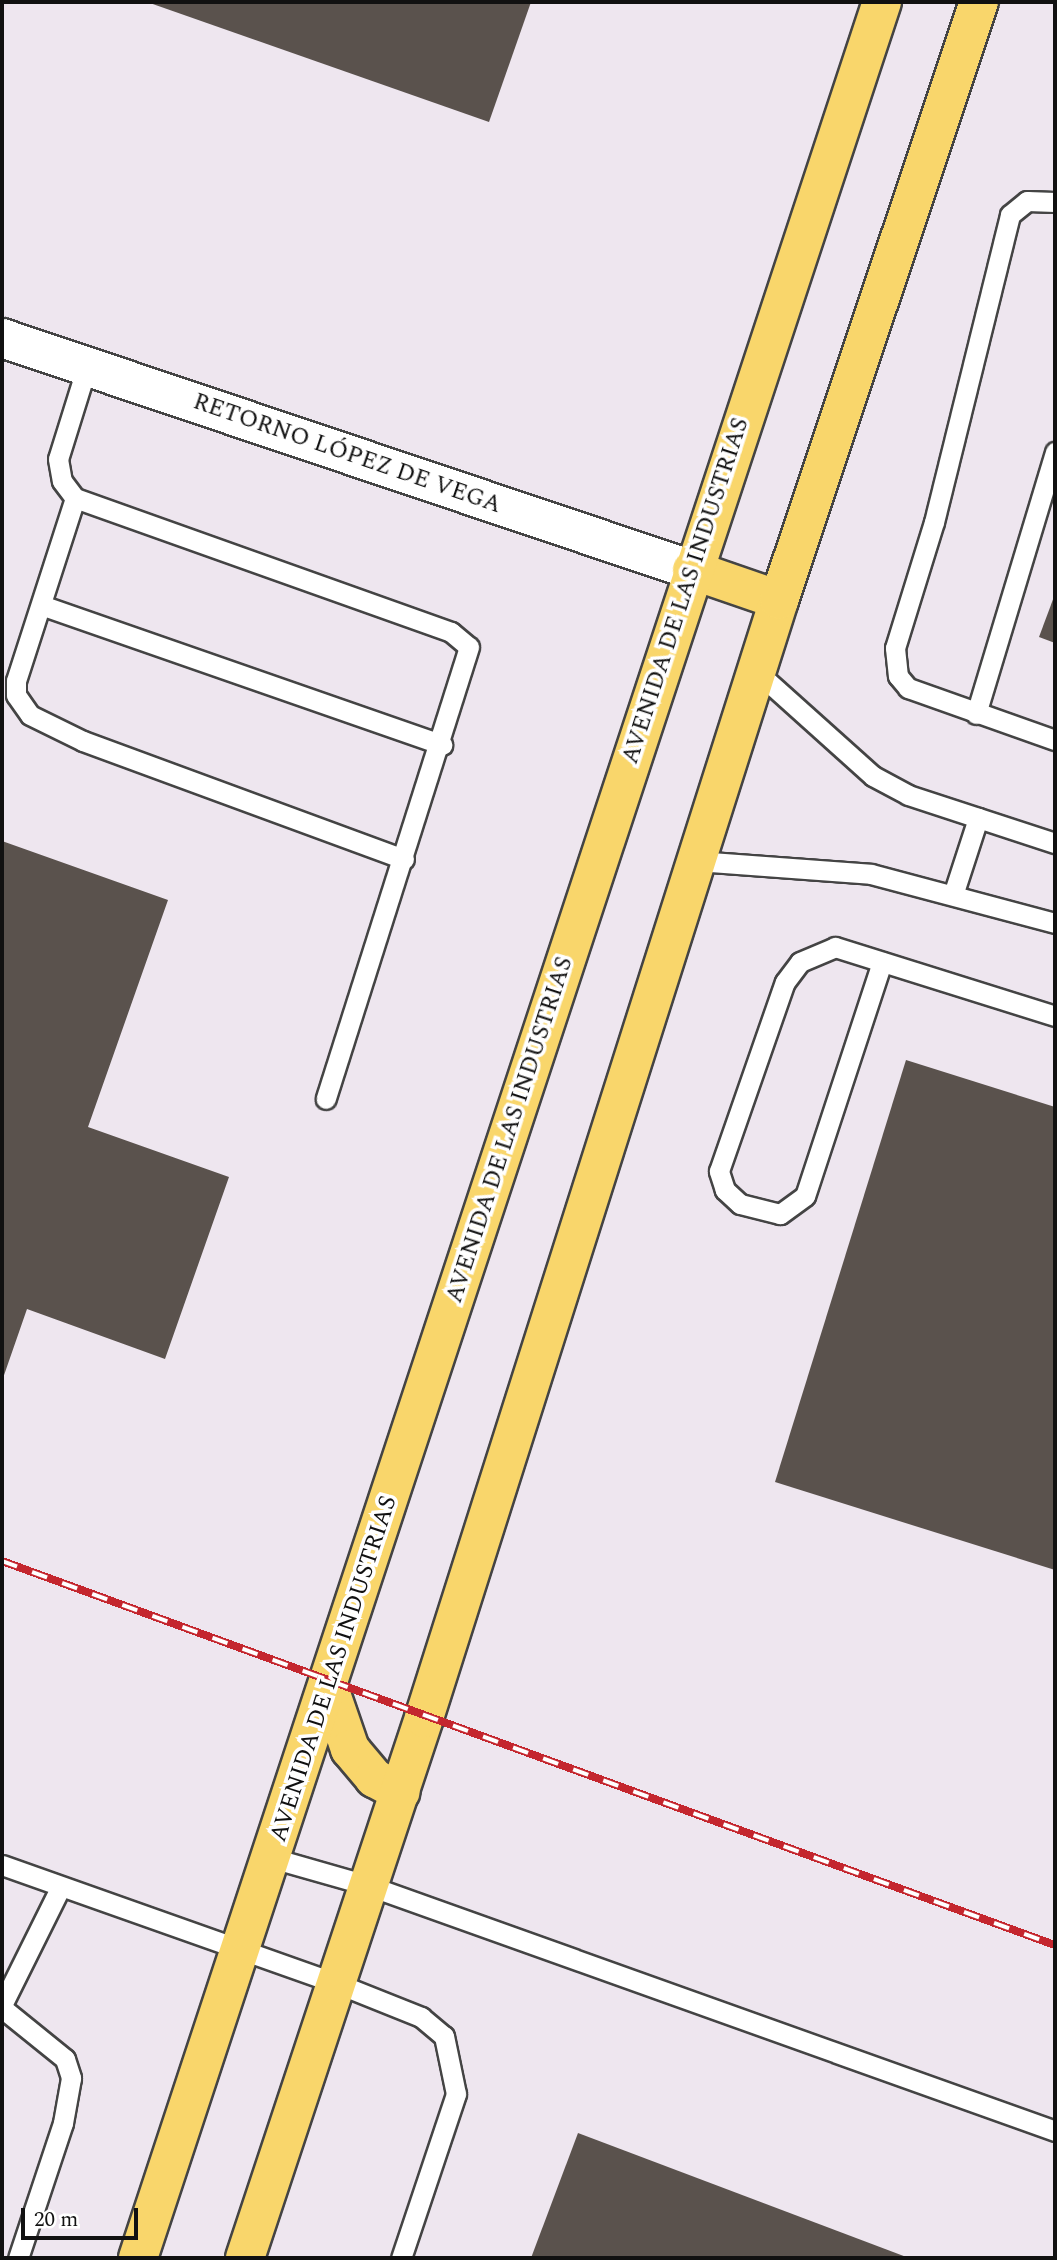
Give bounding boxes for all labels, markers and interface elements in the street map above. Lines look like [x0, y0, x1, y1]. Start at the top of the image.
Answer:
street label: RETORNO LÓPEZ DE VEGA [189, 388, 505, 520]
street label: AVENIDA DE LAS INDUSTRIAS [616, 414, 756, 768]
street label: AVENIDA DE LAS INDUSTRIAS [440, 953, 580, 1307]
street label: AVENIDA DE LAS INDUSTRIAS [264, 1492, 404, 1846]
scale bar [24, 2194, 142, 2238]
text: 20 m [34, 2204, 78, 2236]

